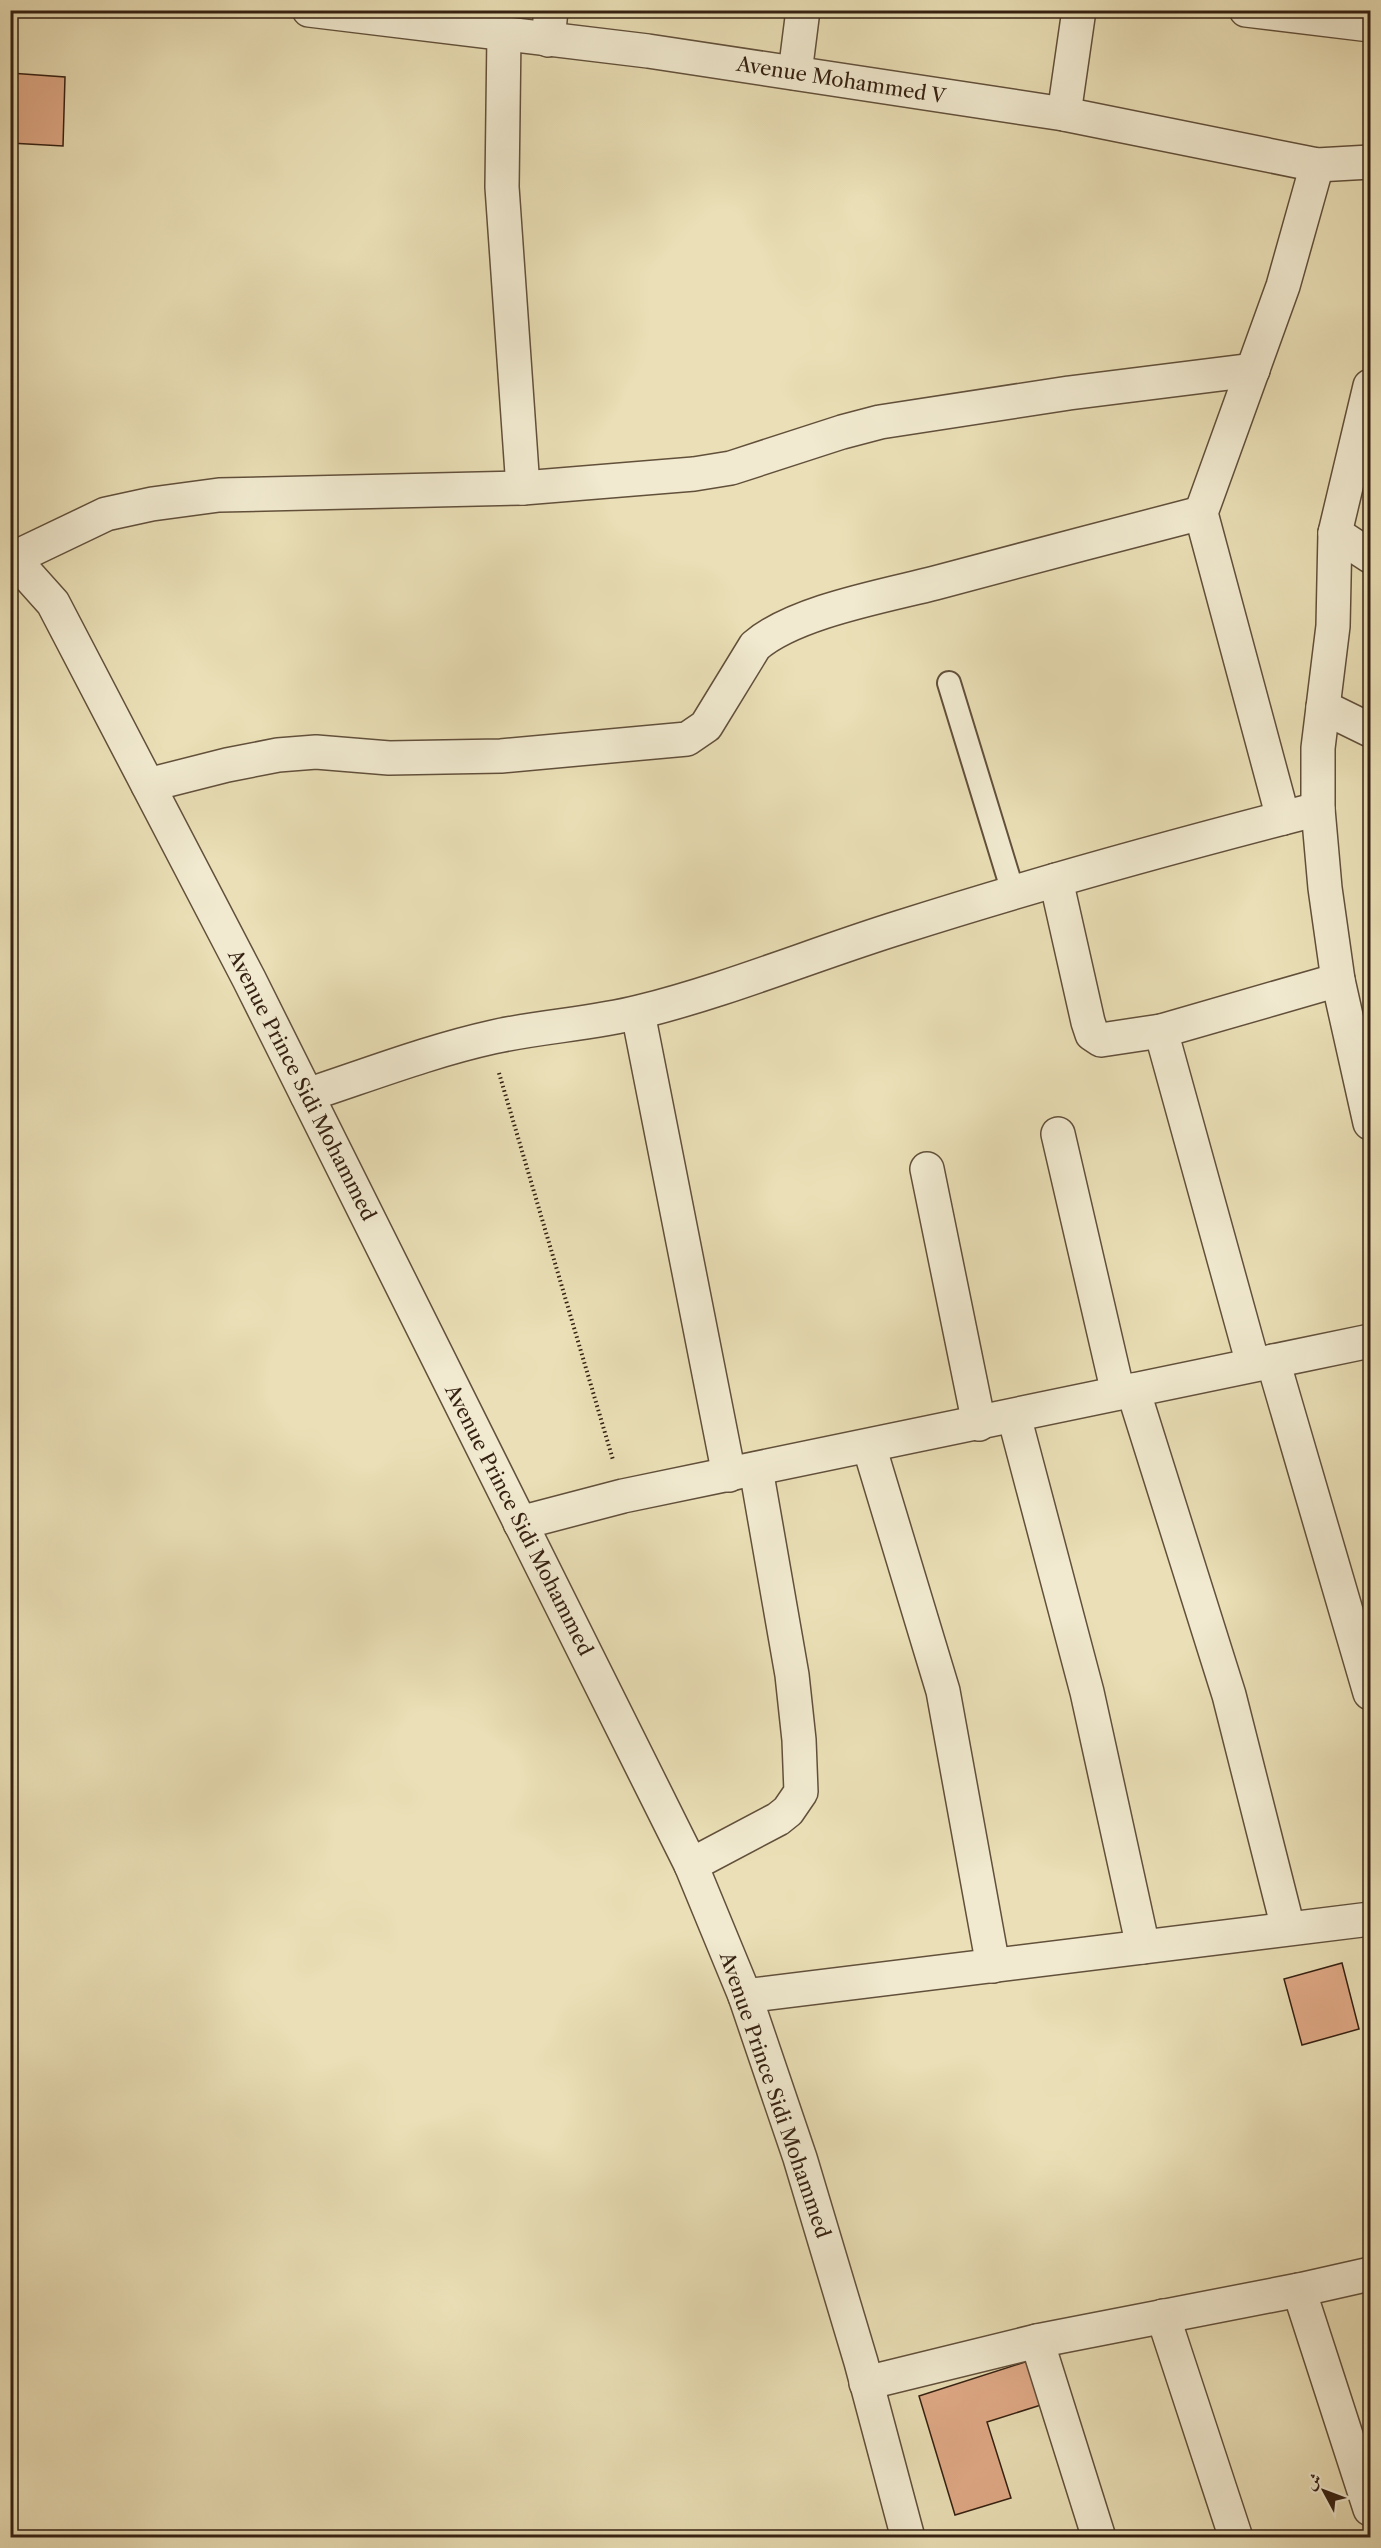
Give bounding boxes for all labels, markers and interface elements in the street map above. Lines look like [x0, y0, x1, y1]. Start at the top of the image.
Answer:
street label: Avenue Mohammed V [734, 51, 948, 108]
street label: Avenue Prince Sidi Mohammed [223, 945, 381, 1225]
street label: Avenue Prince Sidi Mohammed [440, 1380, 598, 1660]
street label: Avenue Prince Sidi Mohammed [714, 1948, 835, 2241]
north arrow [1294, 2461, 1354, 2521]
text: ش [1300, 2469, 1325, 2494]

